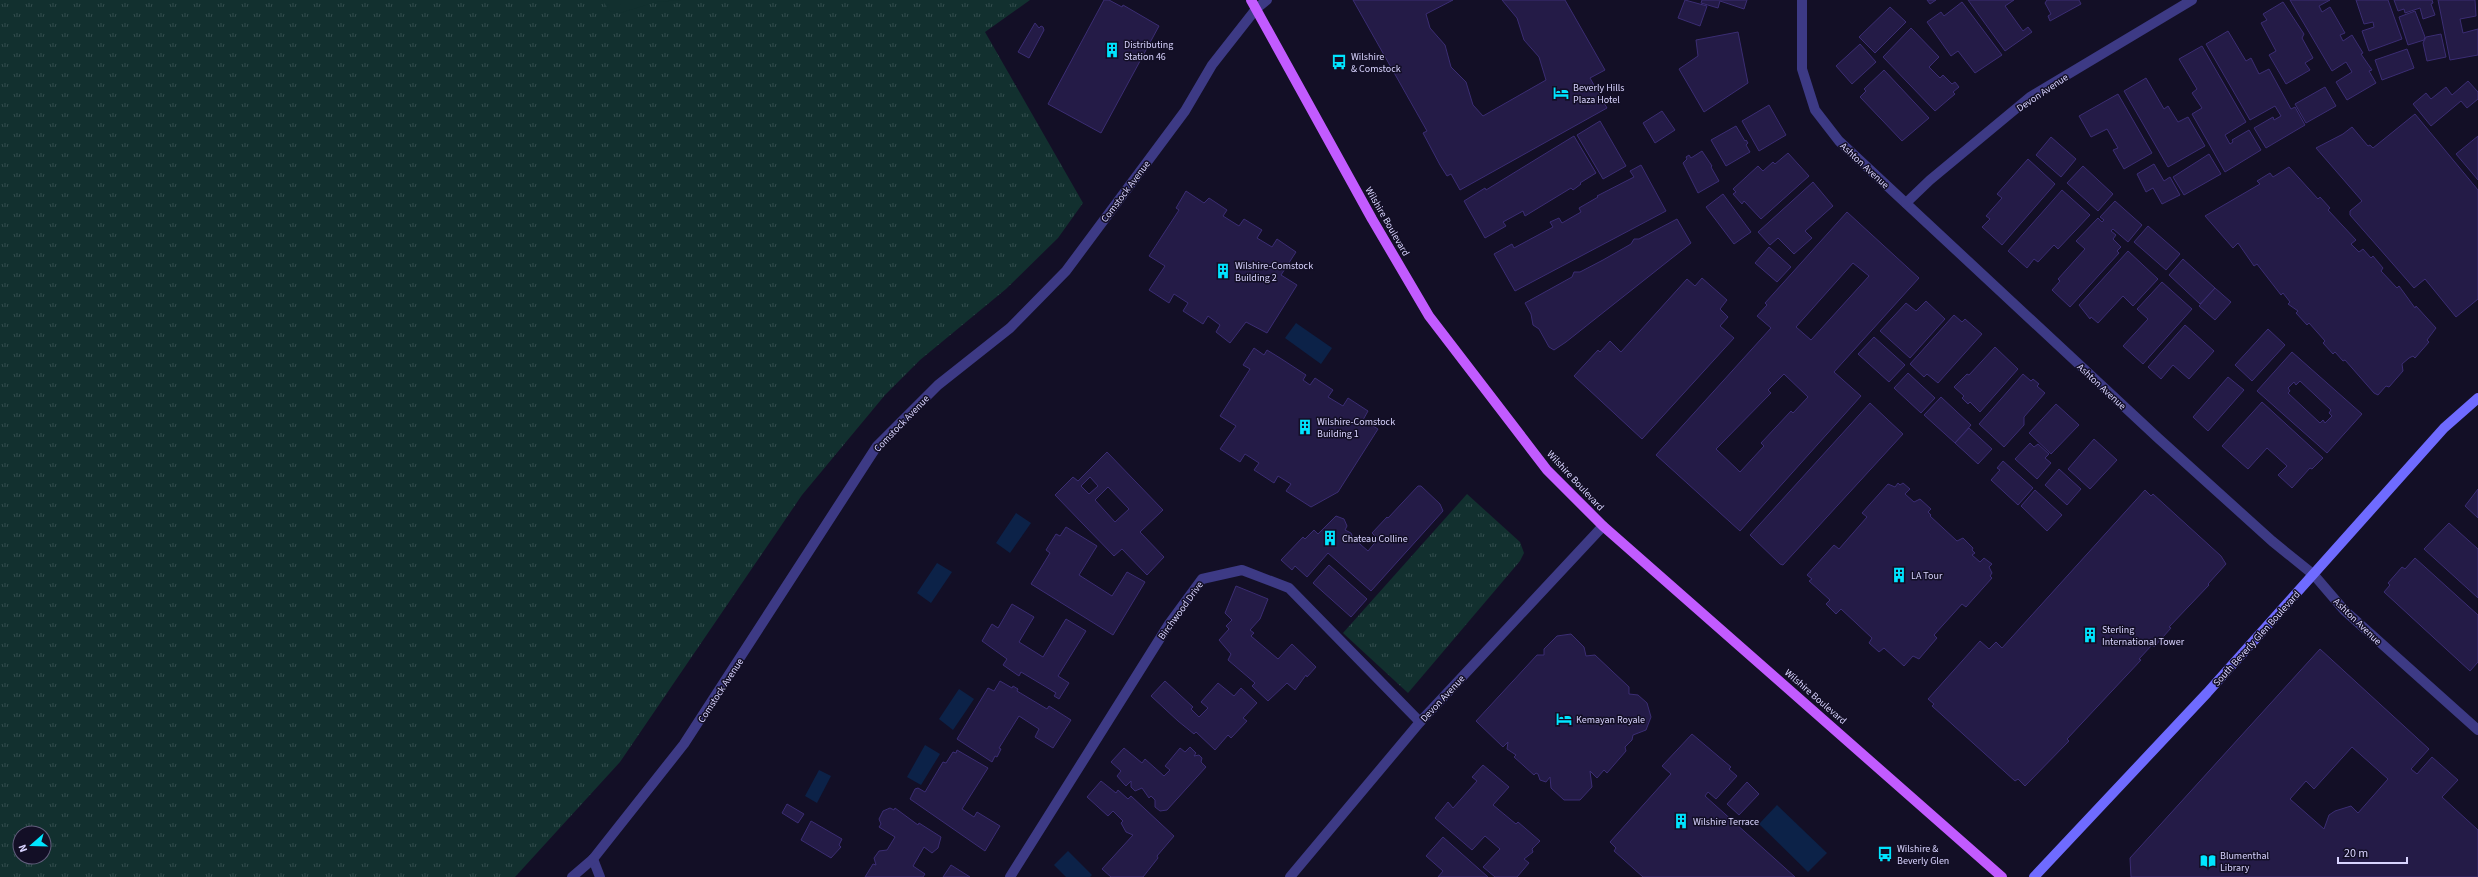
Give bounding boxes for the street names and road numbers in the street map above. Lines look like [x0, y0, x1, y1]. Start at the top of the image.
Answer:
street label: Devon Avenue [2014, 70, 2071, 115]
street label: Ashton Avenue [1837, 139, 1892, 192]
street label: Comstock Avenue [1098, 158, 1154, 226]
street label: Wilshire Boulevard [1362, 184, 1413, 259]
street label: Ashton Avenue [2074, 360, 2129, 413]
street label: Comstock Avenue [871, 392, 933, 455]
street label: Wilshire Boulevard [1544, 447, 1607, 514]
street label: Birchwood Drive [1155, 579, 1207, 643]
street label: South Beverly Glen Boulevard [2210, 588, 2303, 689]
street label: Ashton Avenue [2330, 595, 2385, 648]
street label: Comstock Avenue [695, 656, 747, 726]
street label: Wilshire Boulevard [1781, 666, 1849, 728]
street label: Devon Avenue [1417, 672, 1468, 725]

